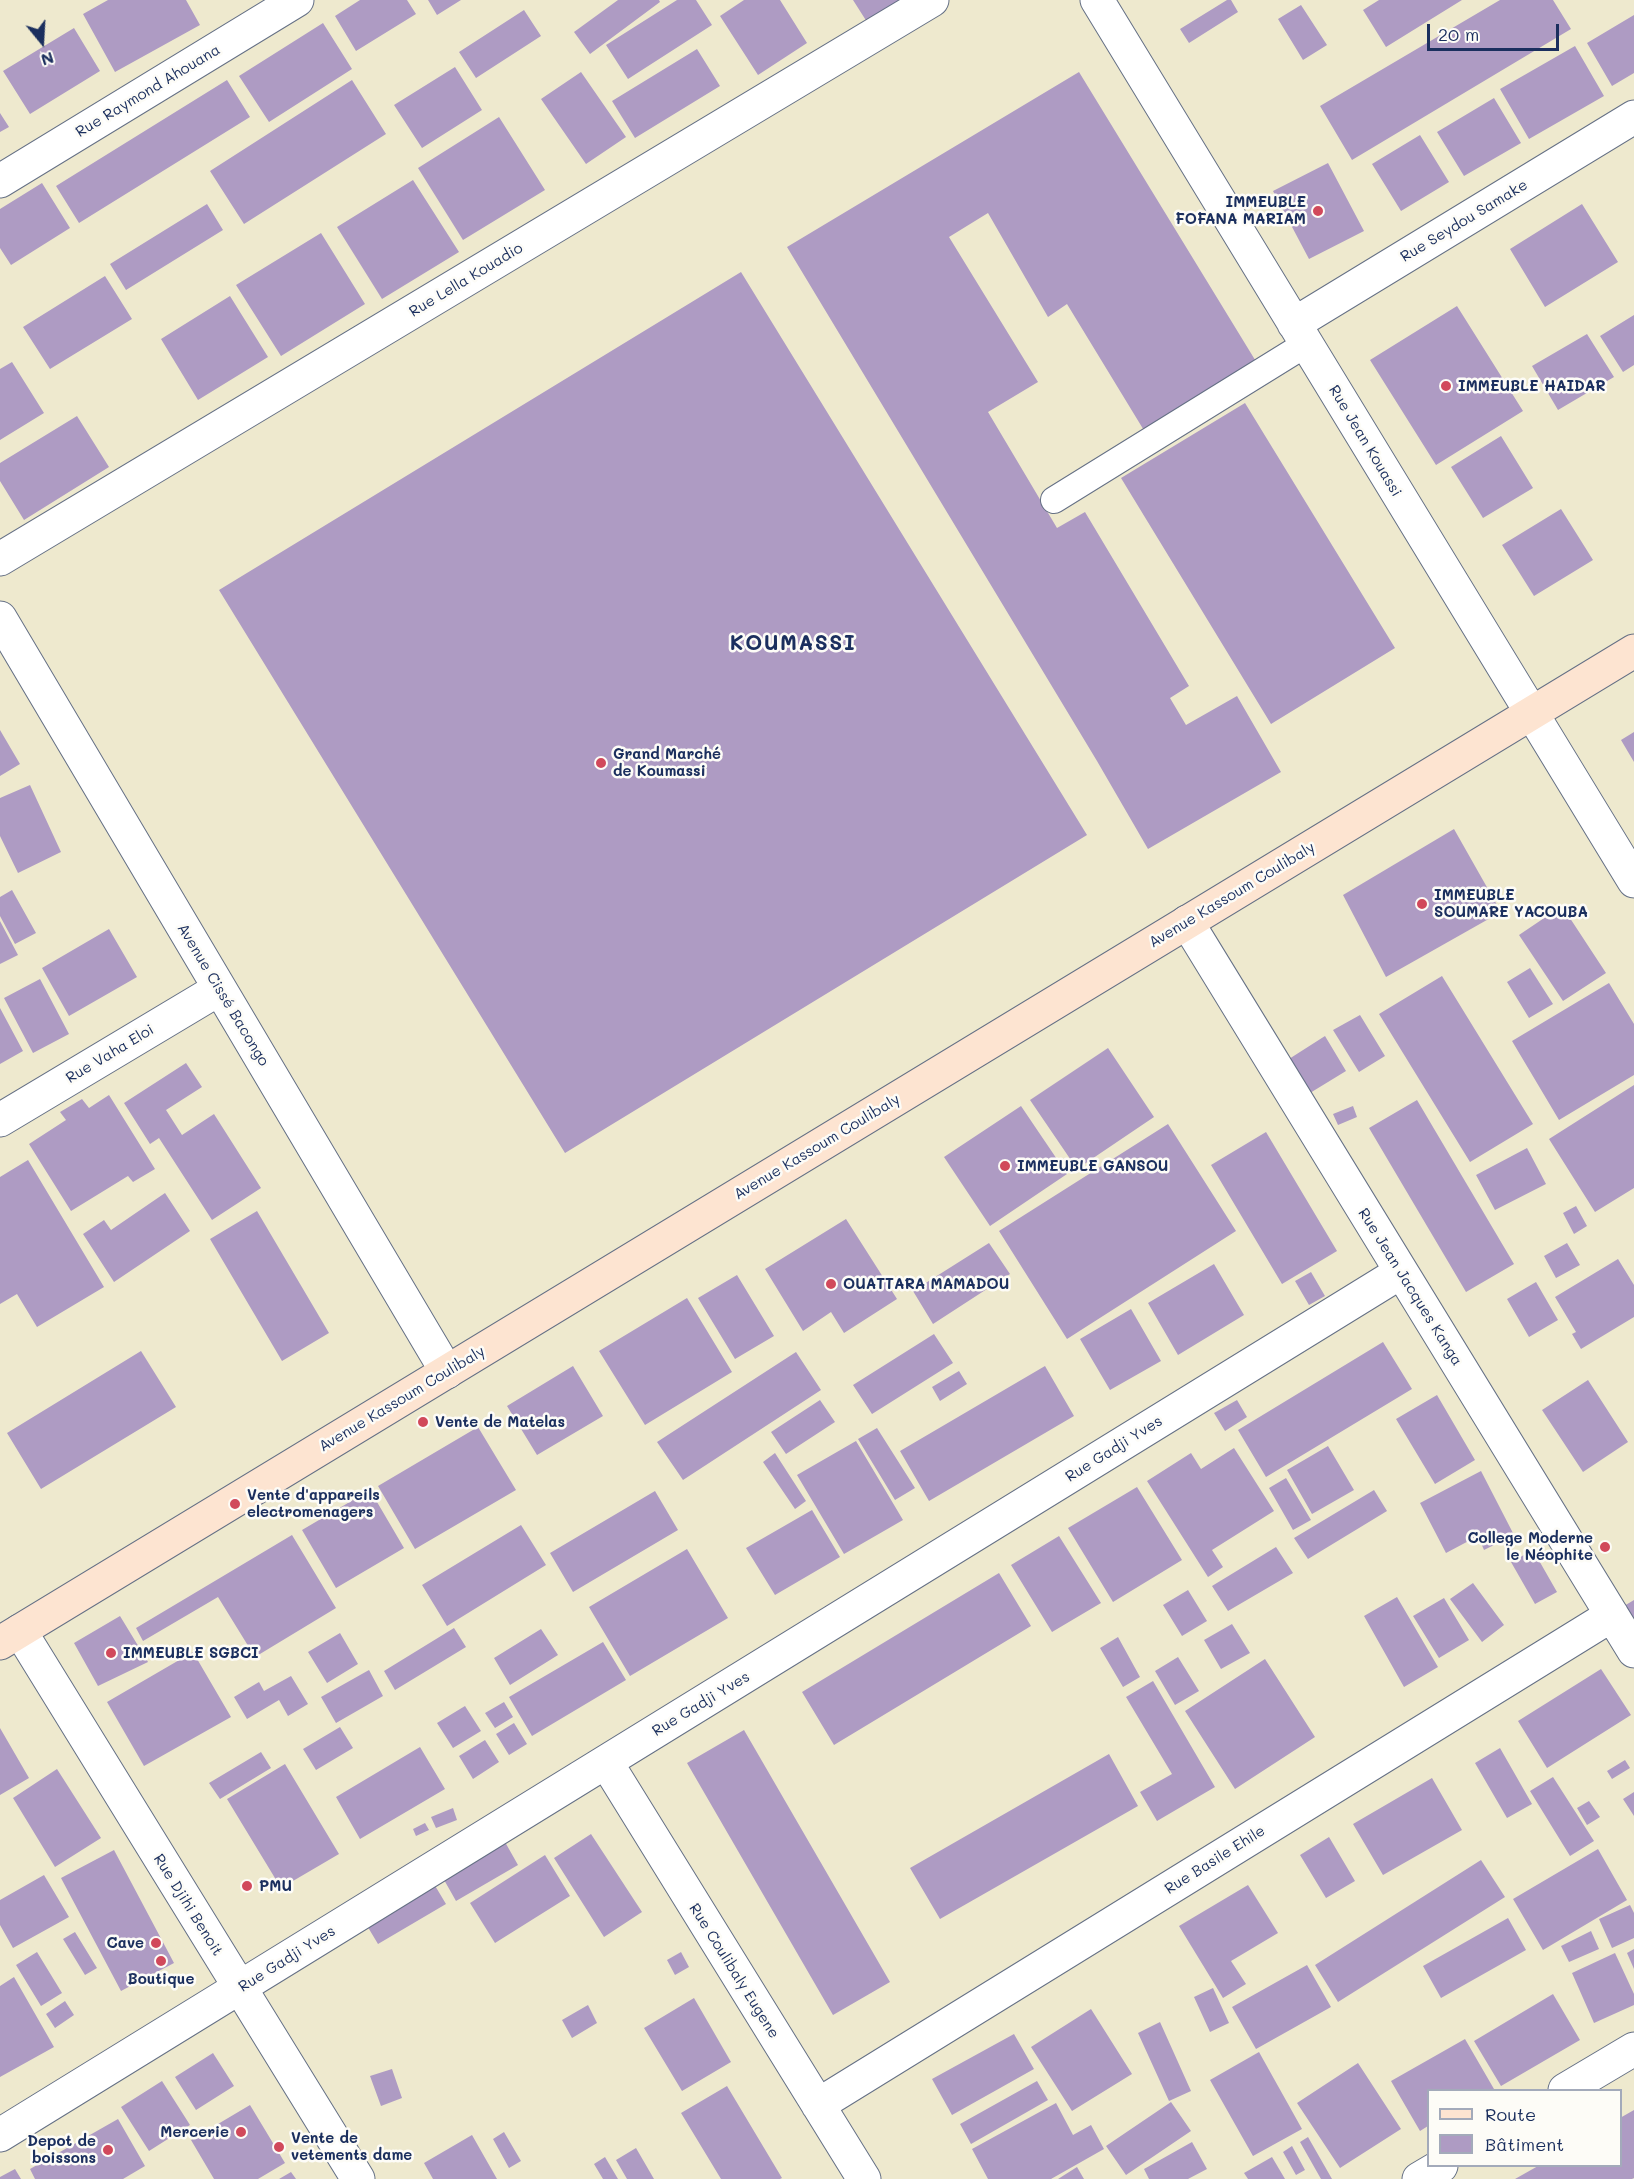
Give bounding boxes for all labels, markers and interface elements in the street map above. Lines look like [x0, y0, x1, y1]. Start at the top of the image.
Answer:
north arrow [12, 12, 72, 72]
scale bar [1430, 12, 1562, 50]
text: 20 m [1438, 22, 1479, 46]
street label: Rue Raymond Ahouana [73, 41, 223, 141]
text: N [39, 48, 57, 71]
street label: Rue Seydou Samake [1397, 176, 1531, 266]
place label: IMMEUBLE FOFANA MARIAM [1175, 193, 1306, 228]
marker: IMMEUBLE FOFANA MARIAM [1311, 204, 1325, 218]
street label: Rue Lella Kouadio [406, 239, 526, 321]
place label: IMMEUBLE HAIDAR [1458, 377, 1606, 395]
marker: IMMEUBLE HAIDAR [1439, 379, 1453, 393]
street label: Rue Jean Kouassi [1325, 382, 1405, 500]
district label: KOUMASSI [730, 631, 856, 657]
place label: Grand Marché de Koumassi [613, 745, 721, 780]
marker: Grand Marché de Koumassi [594, 756, 608, 770]
street label: Avenue Kassoum Coulibaly [1146, 838, 1318, 952]
place label: IMMEUBLE SOUMARE YACOUBA [1434, 886, 1588, 921]
marker: IMMEUBLE SOUMARE YACOUBA [1415, 897, 1429, 911]
street label: Avenue Cissé Bacongo [173, 921, 273, 1069]
street label: Rue Vaha Eloi [63, 1021, 157, 1087]
street label: Avenue Kassoum Coulibaly [731, 1090, 903, 1204]
place label: IMMEUBLE GANSOU [1017, 1157, 1168, 1175]
marker: IMMEUBLE GANSOU [998, 1159, 1012, 1173]
street label: Rue Jean Jacques Kanga [1354, 1205, 1466, 1369]
place label: OUATTARA MAMADOU [843, 1275, 1009, 1293]
marker: OUATTARA MAMADOU [824, 1277, 838, 1291]
street label: Avenue Kassoum Coulibaly [316, 1342, 488, 1456]
street label: Rue Gadji Yves [1062, 1412, 1166, 1486]
place label: Vente de Matelas [435, 1413, 565, 1431]
marker: Vente de Matelas [416, 1415, 430, 1429]
place label: Vente d'appareils electromenagers [247, 1486, 380, 1521]
marker: Vente d'appareils electromenagers [228, 1497, 242, 1511]
place label: College Moderne le Néophite [1467, 1529, 1593, 1564]
marker: College Moderne le Néophite [1598, 1540, 1612, 1554]
place label: IMMEUBLE SGBCI [123, 1644, 259, 1662]
marker: IMMEUBLE SGBCI [104, 1646, 118, 1660]
street label: Rue Gadji Yves [649, 1668, 753, 1740]
street label: Rue Basile Ehile [1161, 1822, 1269, 1898]
street label: Rue Djihi Benoit [149, 1851, 227, 1959]
place label: PMU [259, 1877, 292, 1895]
marker: PMU [240, 1879, 254, 1893]
street label: Rue Coulibaly Eugene [685, 1900, 783, 2042]
street label: Rue Gadji Yves [235, 1922, 339, 1996]
place label: Cave [107, 1934, 144, 1952]
marker: Cave [149, 1936, 163, 1950]
marker: Boutique [154, 1954, 168, 1968]
place label: Boutique [128, 1970, 194, 1988]
legend [1427, 2089, 1622, 2167]
text: Route [1485, 2102, 1536, 2126]
place label: Mercerie [160, 2123, 229, 2141]
marker: Mercerie [234, 2125, 248, 2139]
place label: Vente de vetements dame [291, 2129, 412, 2164]
place label: Depot de boissons [27, 2132, 96, 2167]
text: Bâtiment [1485, 2132, 1564, 2156]
marker: Vente de vetements dame [272, 2140, 286, 2154]
marker: Depot de boissons [101, 2143, 115, 2157]

